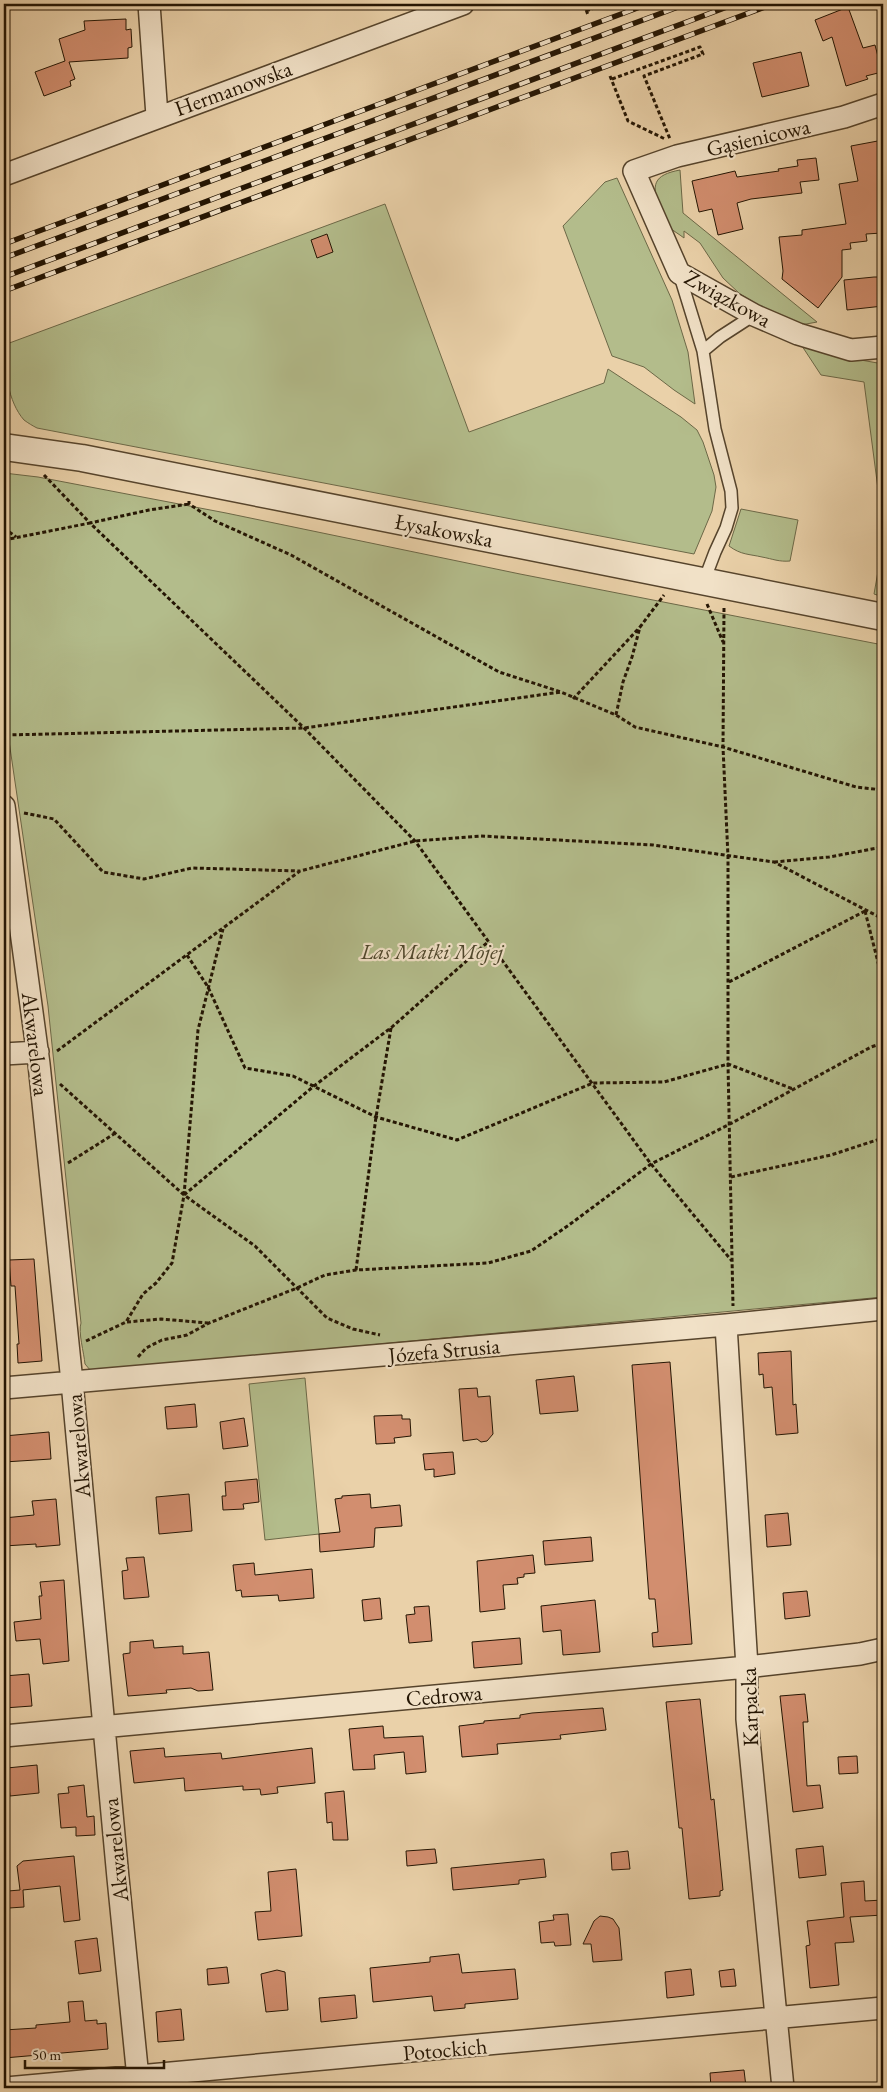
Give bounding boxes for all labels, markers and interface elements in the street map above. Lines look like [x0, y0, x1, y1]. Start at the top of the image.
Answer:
street label: Hermanowska [170, 54, 296, 123]
street label: Gąsienicowa [703, 111, 813, 163]
street label: Związkowa [679, 263, 776, 334]
street label: Łysakowska [392, 507, 496, 554]
park label: Las Matki Mojej [360, 937, 505, 966]
street label: Akwarelowa [15, 990, 56, 1098]
street label: Józefa Strusia [385, 1331, 501, 1370]
street label: Akwarelowa [59, 1393, 98, 1500]
street label: Karpacka [734, 1667, 765, 1747]
street label: Cedrowa [405, 1678, 484, 1713]
street label: Akwarelowa [96, 1796, 135, 1904]
street label: Potockich [402, 2031, 488, 2068]
scale bar [25, 2037, 164, 2069]
text: 50 m [32, 2045, 61, 2064]

